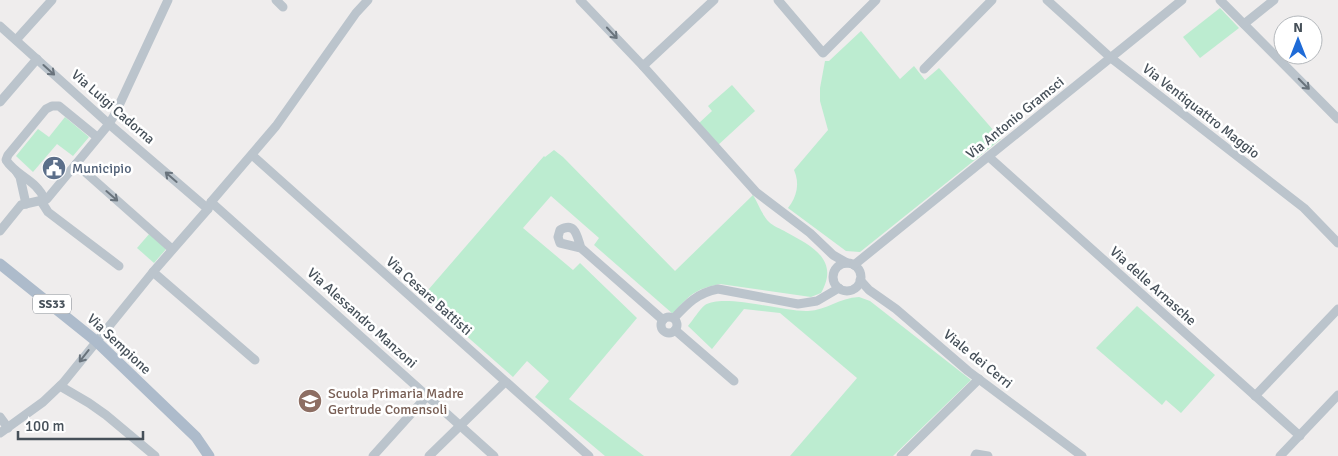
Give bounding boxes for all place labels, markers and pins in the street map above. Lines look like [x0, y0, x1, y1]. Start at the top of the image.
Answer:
public building icon: Municipio [41, 155, 67, 181]
place label: Municipio [72, 160, 131, 177]
place label: Scuola Primaria Madre Gertrude Comensoli [328, 385, 464, 418]
school or university icon: Scuola Primaria Madre Gertrude Comensoli [297, 388, 323, 414]

